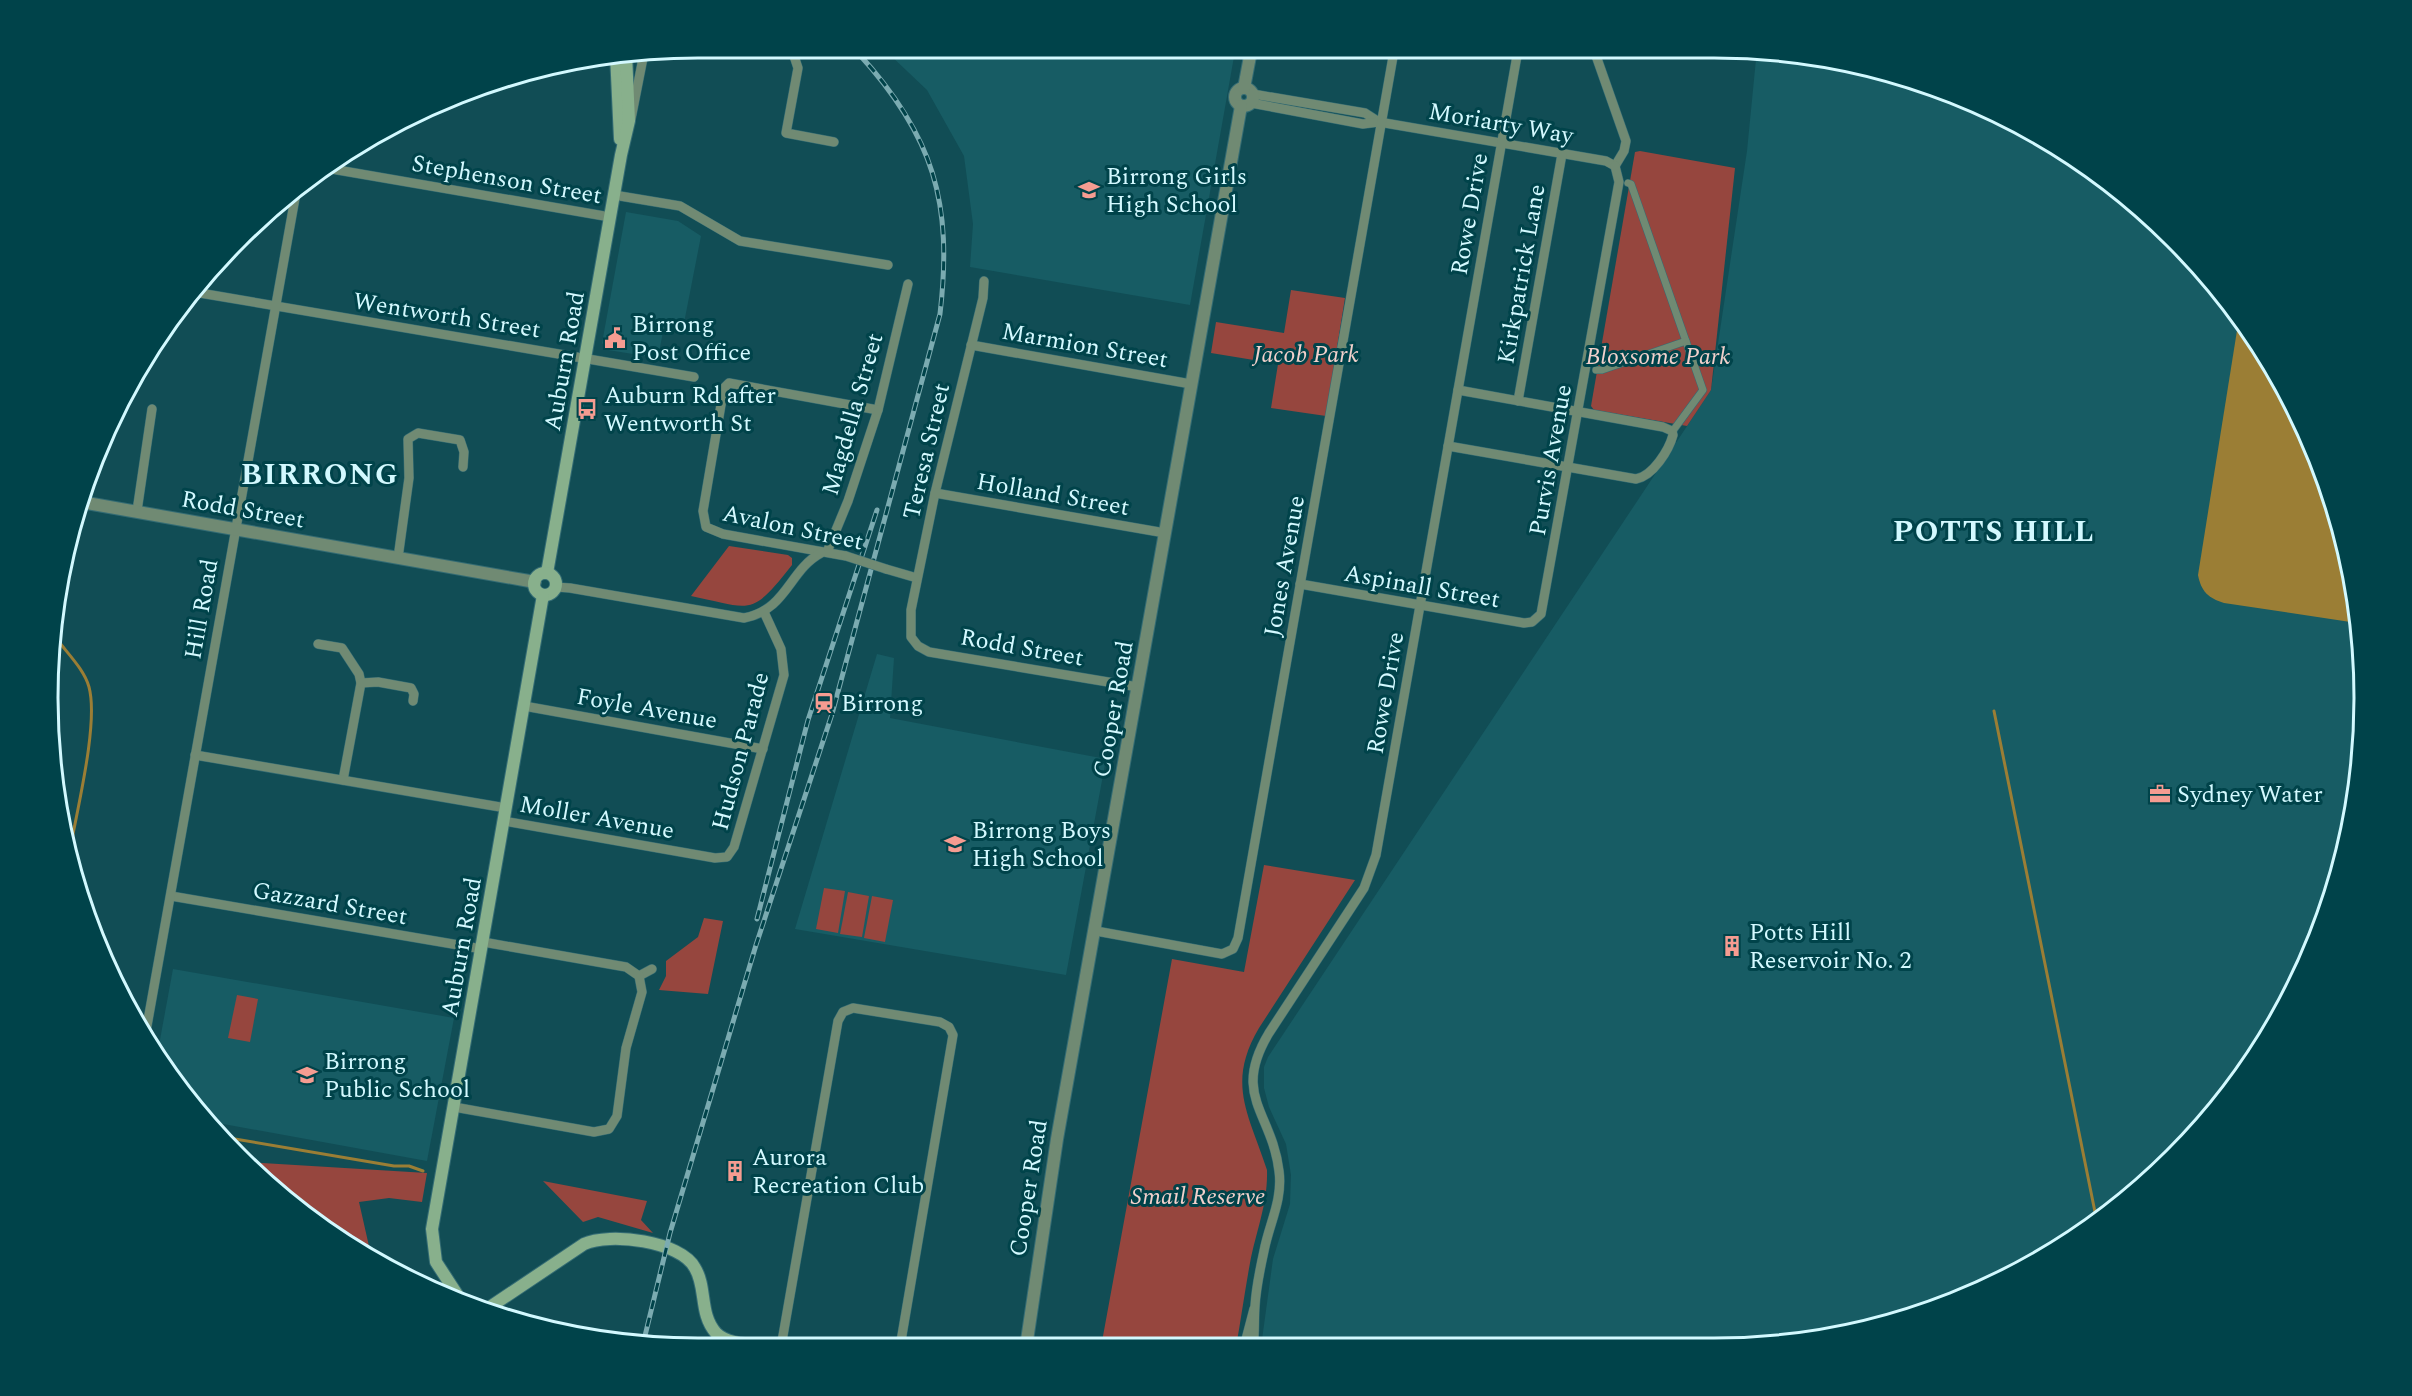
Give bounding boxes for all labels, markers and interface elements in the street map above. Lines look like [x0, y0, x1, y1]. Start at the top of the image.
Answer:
street label: Moriarty Way [1426, 94, 1578, 155]
street label: Stephenson Street [409, 146, 605, 214]
street label: Rowe Drive [1442, 150, 1498, 278]
place label: Birrong Girls High School [1106, 159, 1247, 223]
school or university icon: Birrong Girls High School [1077, 178, 1101, 202]
street label: Kirkpatrick Lane [1488, 181, 1556, 367]
street label: Wentworth Street [351, 283, 543, 349]
street label: Auburn Road [535, 288, 595, 434]
place label: Birrong Post Office [632, 307, 751, 371]
street label: Marmion Street [999, 314, 1171, 378]
public building icon: Birrong Post Office [603, 326, 627, 350]
street label: Magdella Street [813, 329, 893, 500]
park label: Jacob Park [1251, 337, 1359, 373]
park label: Bloxsome Park [1586, 339, 1730, 375]
place label: Auburn Rd after Wentworth St [604, 378, 776, 442]
street label: Teresa Street [894, 380, 960, 523]
street label: Purvis Avenue [1520, 382, 1582, 539]
bus stop icon: Auburn Rd after Wentworth St [575, 397, 599, 421]
district label: BIRRONG [241, 452, 399, 498]
street label: Holland Street [974, 464, 1132, 526]
street label: Rodd Street [178, 481, 307, 539]
street label: Jones Avenue [1255, 493, 1315, 640]
street label: Avalon Street [719, 495, 867, 560]
district label: POTTS HILL [1893, 509, 2095, 555]
street label: Hill Road [175, 556, 228, 662]
street label: Aspinall Street [1341, 556, 1503, 618]
street label: Rodd Street [957, 619, 1086, 677]
street label: Rowe Drive [1358, 629, 1414, 757]
street label: Cooper Road [1084, 638, 1144, 780]
street label: Hudson Parade [703, 668, 779, 835]
street label: Foyle Avenue [574, 679, 720, 739]
place label: Birrong [841, 686, 923, 722]
station icon: Birrong [812, 691, 836, 715]
place label: Sydney Water [2177, 777, 2323, 813]
office icon: Sydney Water [2148, 782, 2172, 806]
street label: Moller Avenue [517, 787, 677, 849]
place label: Birrong Boys High School [972, 813, 1111, 877]
school or university icon: Birrong Boys High School [943, 832, 967, 856]
street label: Gazzard Street [250, 873, 410, 935]
street label: Auburn Road [432, 874, 492, 1020]
place label: Potts Hill Reservoir No. 2 [1749, 915, 1911, 979]
building icon: Potts Hill Reservoir No. 2 [1720, 934, 1744, 958]
place label: Birrong Public School [324, 1044, 470, 1108]
school or university icon: Birrong Public School [295, 1063, 319, 1087]
street label: Cooper Road [1000, 1117, 1058, 1259]
place label: Aurora Recreation Club [752, 1140, 924, 1204]
building icon: Aurora Recreation Club [723, 1159, 747, 1183]
park label: Smail Reserve [1131, 1179, 1265, 1215]

